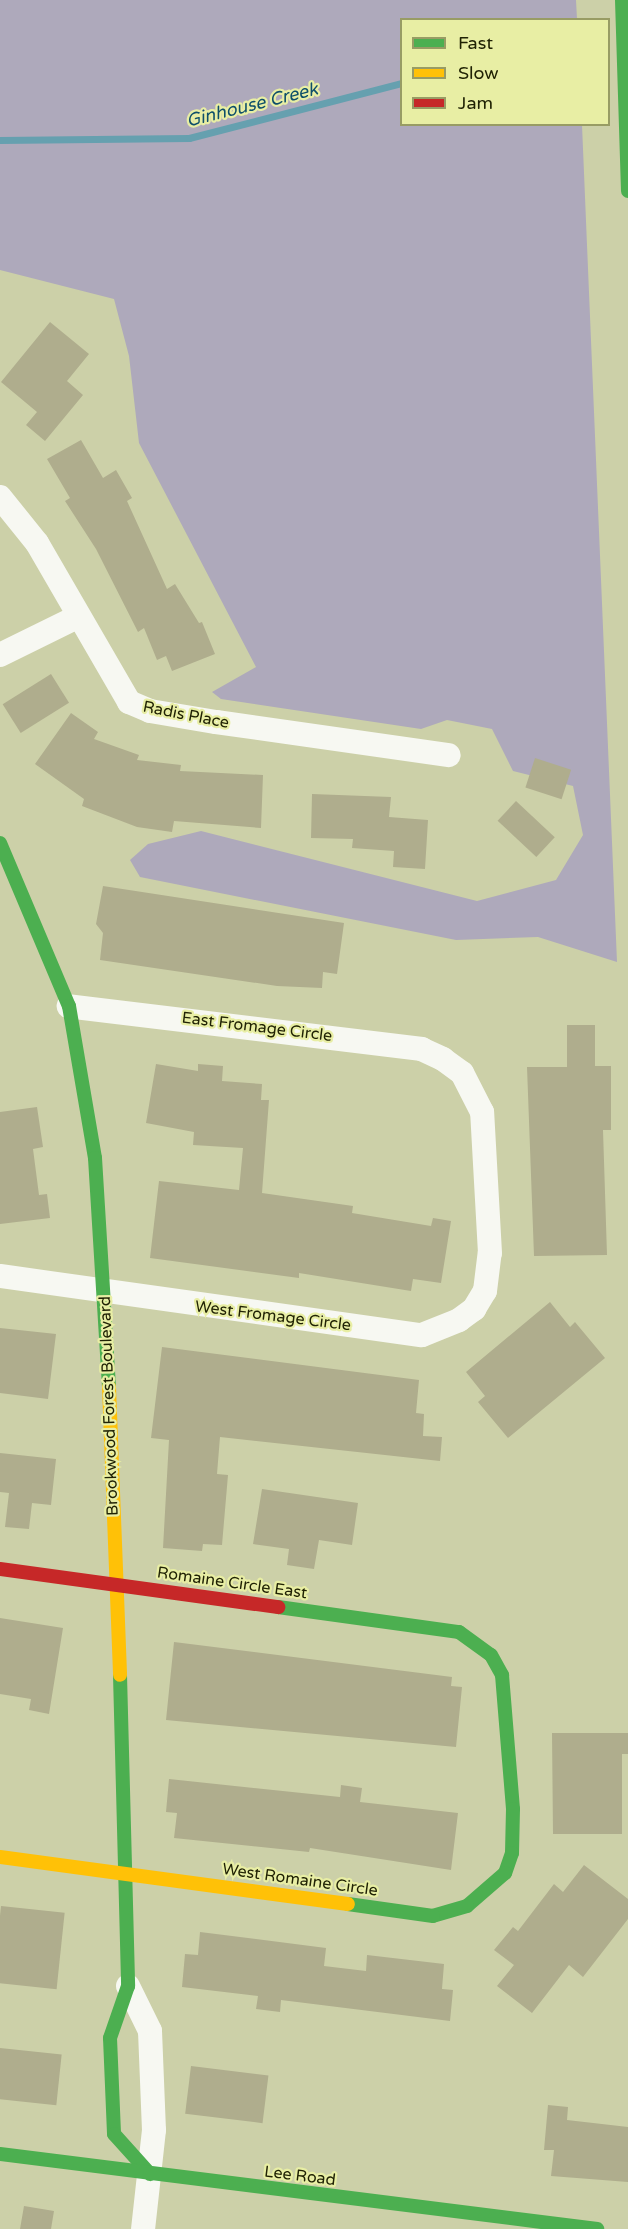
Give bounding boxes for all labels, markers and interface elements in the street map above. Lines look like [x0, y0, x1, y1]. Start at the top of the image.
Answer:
legend [400, 18, 610, 126]
text: Fast [458, 32, 493, 54]
text: Slow [458, 62, 499, 84]
water label: Ginhouse Creek [184, 78, 320, 132]
text: Jam [458, 92, 493, 114]
street label: Radis Place [141, 697, 231, 733]
street label: East Fromage Circle [181, 1008, 333, 1046]
street label: Brookwood Forest Boulevard [96, 1296, 122, 1516]
street label: West Fromage Circle [194, 1297, 352, 1335]
street label: Romaine Circle East [156, 1563, 308, 1603]
street label: West Romaine Circle [221, 1860, 379, 1900]
street label: Lee Road [263, 2162, 337, 2190]

